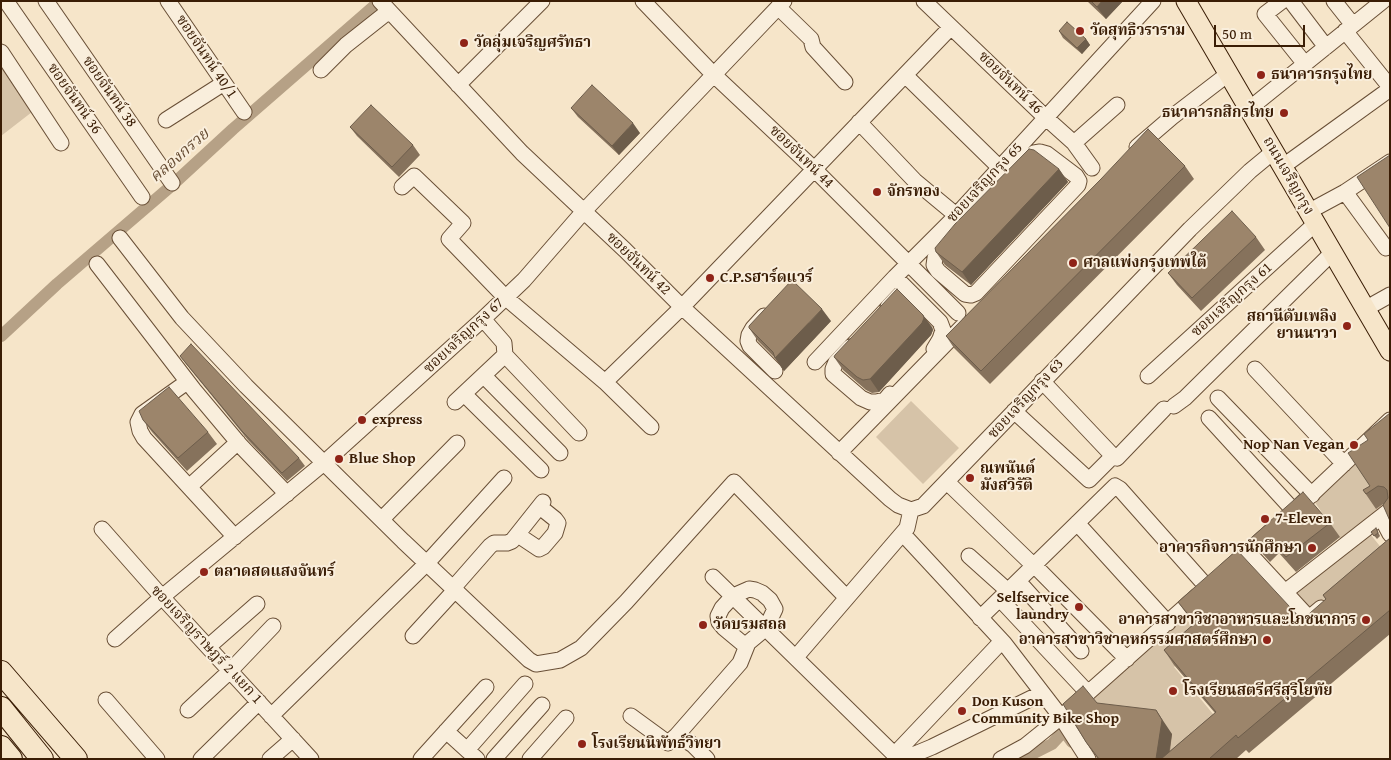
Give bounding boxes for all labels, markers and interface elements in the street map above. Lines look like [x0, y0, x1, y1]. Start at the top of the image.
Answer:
street label: ซอยจันทน์ 40/1 [171, 12, 241, 102]
scale bar [1216, 15, 1307, 47]
place label: วัดสุทธิวราราม [1090, 22, 1185, 40]
text: 50 m [1222, 23, 1252, 44]
marker: วัดสุทธิวราราม [1074, 25, 1086, 37]
place label: วัดลุ่มเจริญศรัทธา [474, 34, 591, 52]
marker: วัดลุ่มเจริญศรัทธา [458, 37, 470, 49]
street label: ซอยจันทน์ 46 [974, 48, 1046, 118]
street label: ซอยจันทน์ 38 [78, 53, 140, 131]
street label: ซอยจันทน์ 36 [43, 60, 105, 138]
place label: ธนาคารกรุงไทย [1271, 66, 1372, 84]
marker: ธนาคารกรุงไทย [1255, 69, 1267, 81]
place label: ธนาคารกสิกรไทย [1162, 104, 1274, 122]
marker: ธนาคารกสิกรไทย [1278, 107, 1290, 119]
street label: ซอยจันทน์ 44 [765, 122, 837, 192]
water label: คลองกรวย [146, 125, 214, 187]
street label: ถนนเจริญกรุง [1258, 134, 1318, 218]
street label: ซอยเจริญกรุง 65 [943, 139, 1027, 227]
place label: จักรทอง [887, 183, 940, 201]
marker: จักรทอง [871, 186, 883, 198]
street label: ซอยจันทน์ 42 [602, 229, 674, 299]
place label: ศาลแพ่งกรุงเทพใต้ [1083, 254, 1207, 272]
marker: ศาลแพ่งกรุงเทพใต้ [1067, 257, 1079, 269]
street label: ซอยเจริญกรุง 61 [1188, 259, 1276, 341]
place label: C.P.Sฮาร์ดแวร์ [720, 269, 813, 287]
marker: C.P.Sฮาร์ดแวร์ [704, 272, 716, 284]
street label: ซอยเจริญกรุง 67 [420, 294, 508, 378]
place label: สถานีดับเพลิง ยานนาวา [1247, 308, 1337, 343]
marker: สถานีดับเพลิง ยานนาวา [1341, 320, 1353, 332]
street label: ซอยเจริญกรุง 63 [984, 355, 1068, 443]
place label: express [372, 411, 423, 429]
marker: express [356, 414, 368, 426]
place label: Nop Nan Vegan [1243, 436, 1344, 454]
marker: Nop Nan Vegan [1348, 439, 1360, 451]
place label: Blue Shop [349, 450, 415, 468]
marker: Blue Shop [333, 453, 345, 465]
place label: ณพนันต์ มังสวิรัติ [980, 460, 1035, 495]
marker: ณพนันต์ มังสวิรัติ [964, 472, 976, 484]
place label: 7-Eleven [1275, 510, 1332, 528]
marker: 7-Eleven [1259, 513, 1271, 525]
place label: อาคารกิจการนักศึกษา [1159, 539, 1302, 557]
marker: อาคารกิจการนักศึกษา [1306, 542, 1318, 554]
place label: ตลาดสดแสงจันทร์ [214, 563, 335, 581]
marker: ตลาดสดแสงจันทร์ [198, 566, 210, 578]
street label: ซอยเจริญราษฎร์ 2 แยก 1 [146, 582, 266, 708]
place label: Selfservice laundry [997, 589, 1069, 624]
marker: Selfservice laundry [1073, 601, 1085, 613]
place label: อาคารสาขาวิชาอาหารและโภชนาการ [1118, 611, 1356, 629]
marker: อาคารสาขาวิชาอาหารและโภชนาการ [1360, 614, 1372, 626]
place label: วัดบรมสถล [713, 616, 787, 634]
marker: วัดบรมสถล [697, 619, 709, 631]
place label: อาคารสาขาวิชาคหกรรมศาสตร์ศึกษา [1019, 631, 1257, 649]
marker: อาคารสาขาวิชาคหกรรมศาสตร์ศึกษา [1261, 634, 1273, 646]
place label: โรงเรียนสตรีศรีสุริโยทัย [1183, 682, 1333, 700]
marker: โรงเรียนสตรีศรีสุริโยทัย [1167, 685, 1179, 697]
place label: Don Kuson Community Bike Shop [972, 693, 1119, 728]
marker: Don Kuson Community Bike Shop [956, 705, 968, 717]
place label: โรงเรียนนิพัทธ์วิทยา [592, 735, 721, 753]
marker: โรงเรียนนิพัทธ์วิทยา [576, 738, 588, 750]

